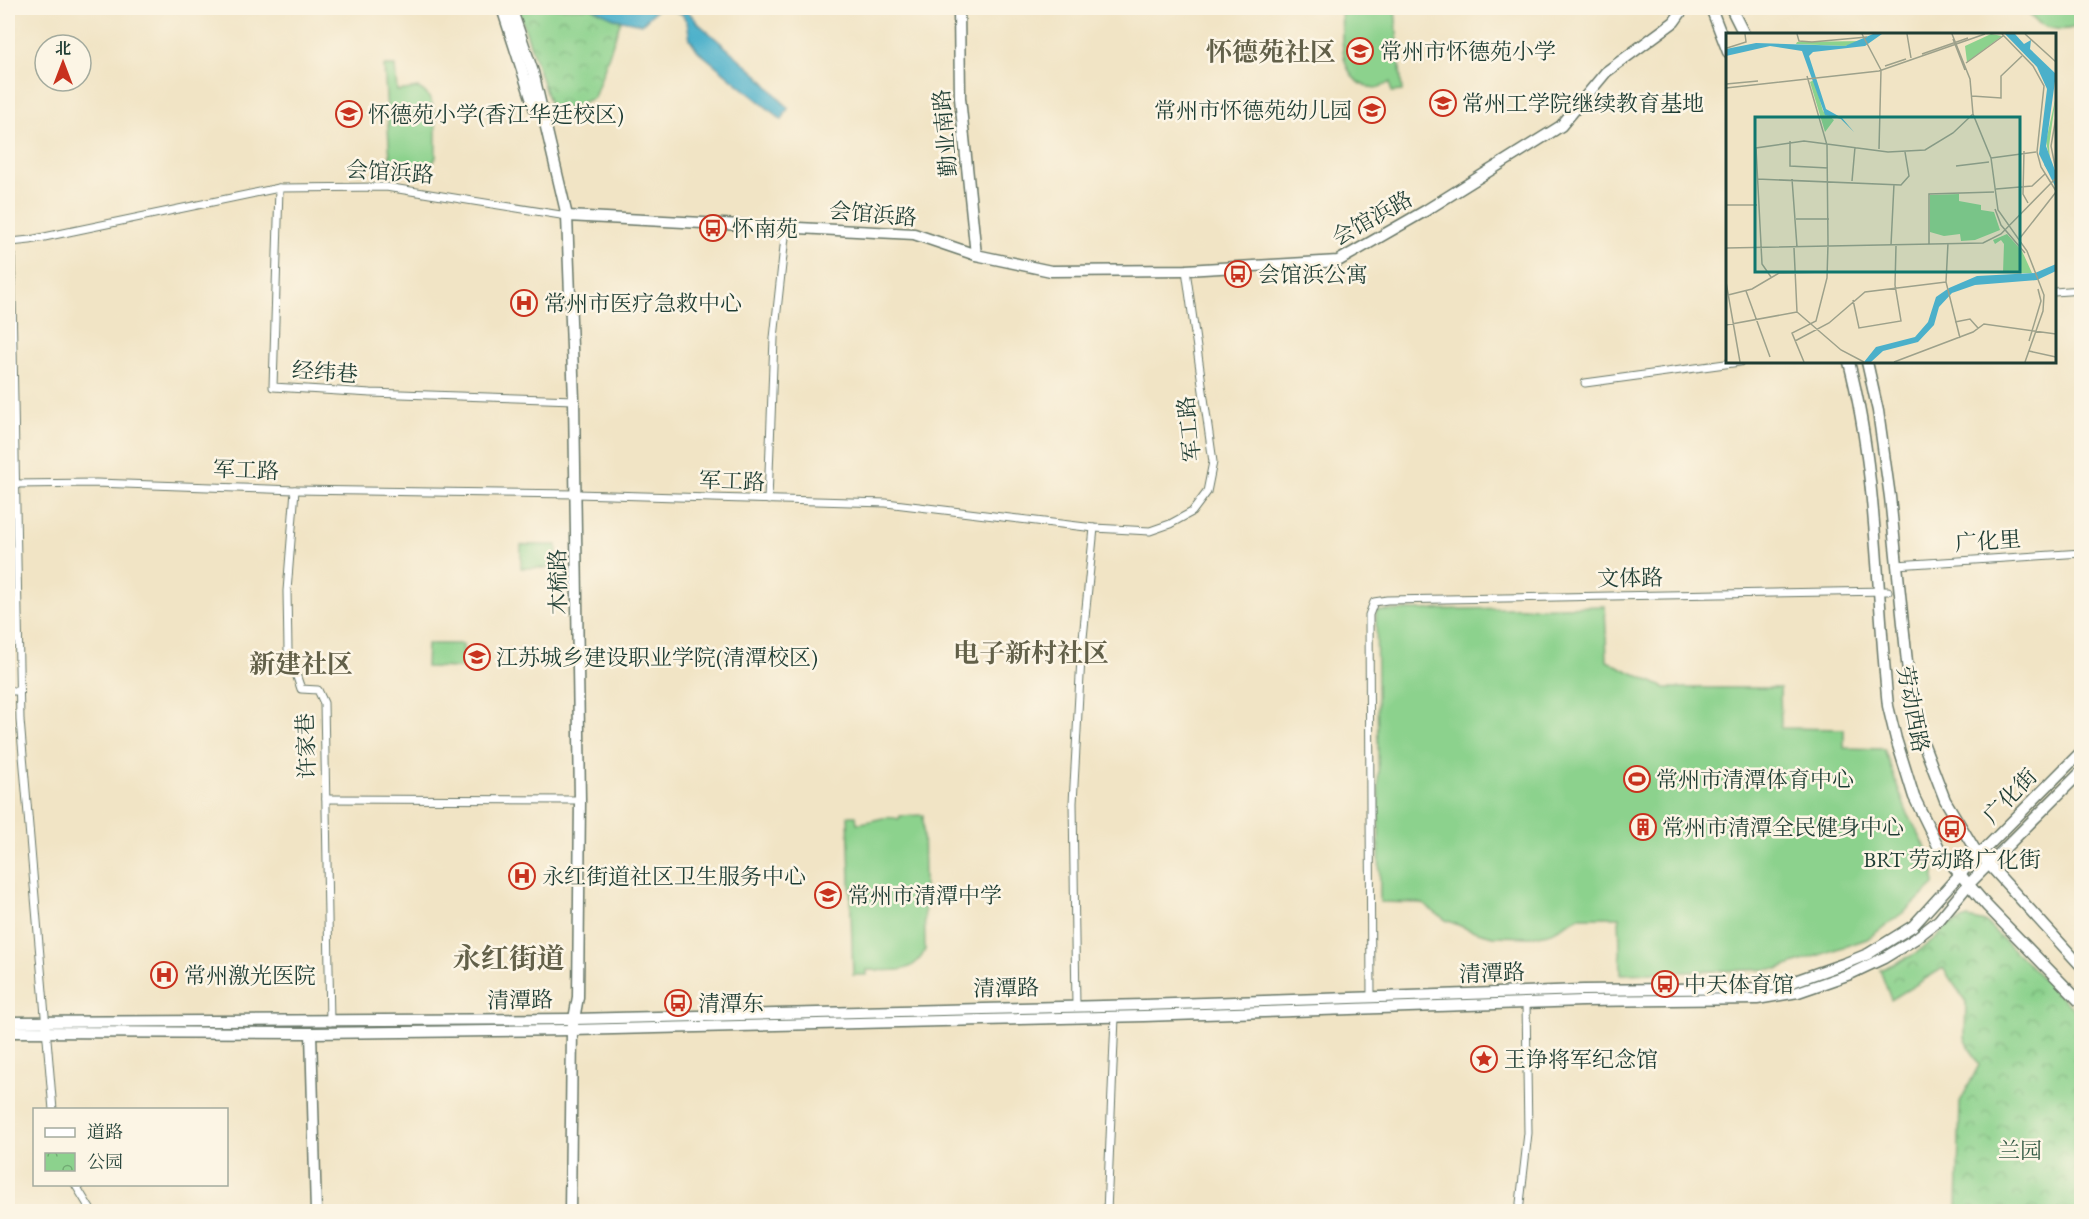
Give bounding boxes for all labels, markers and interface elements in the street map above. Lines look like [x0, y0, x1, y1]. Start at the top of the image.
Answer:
north arrow [33, 33, 93, 93]
inset map [1726, 33, 2056, 363]
district label: 怀德苑社区 [1206, 35, 1336, 69]
school or university icon: 常州市怀德苑小学 [1345, 36, 1375, 66]
place label: 常州市怀德苑小学 [1380, 37, 1556, 66]
text: 北 [55, 38, 71, 59]
street label: 勤业南路 [927, 88, 963, 178]
school or university icon: 常州工学院继续教育基地 [1428, 88, 1458, 118]
place label: 常州工学院继续教育基地 [1462, 89, 1704, 118]
school or university icon: 常州市怀德苑幼儿园 [1357, 95, 1387, 125]
place label: 常州市怀德苑幼儿园 [1154, 96, 1352, 125]
school or university icon: 怀德苑小学(香江华廷校区) [334, 99, 364, 129]
place label: 怀德苑小学(香江华廷校区) [368, 100, 624, 129]
street label: 会馆浜路 [345, 154, 435, 190]
street label: 会馆浜路 [1326, 184, 1418, 252]
street label: 会馆浜路 [828, 196, 918, 232]
bus stop icon: 怀南苑 [698, 213, 728, 243]
place label: 怀南苑 [732, 214, 798, 243]
bus stop icon: 会馆浜公寓 [1223, 259, 1253, 289]
place label: 会馆浜公寓 [1258, 260, 1368, 289]
hospital icon: 常州市医疗急救中心 [509, 288, 539, 318]
place label: 常州市医疗急救中心 [544, 289, 742, 318]
street label: 经纬巷 [291, 355, 359, 389]
street label: 军工路 [1171, 395, 1207, 463]
street label: 军工路 [213, 454, 279, 486]
street label: 军工路 [699, 465, 765, 497]
street label: 广化里 [1954, 524, 2022, 558]
street label: 木梳路 [543, 549, 573, 615]
street label: 文体路 [1597, 563, 1663, 593]
district label: 电子新村社区 [953, 636, 1109, 670]
school or university icon: 江苏城乡建设职业学院(清潭校区) [462, 642, 492, 672]
place label: 江苏城乡建设职业学院(清潭校区) [496, 643, 818, 672]
district label: 新建社区 [249, 647, 353, 681]
street label: 劳动西路 [1890, 663, 1936, 755]
street label: 许家巷 [290, 713, 322, 779]
street label: 广化街 [1977, 762, 2043, 830]
sports icon: 常州市清潭体育中心 [1622, 764, 1652, 794]
place label: 常州市清潭体育中心 [1656, 765, 1854, 794]
building icon: 常州市清潭全民健身中心 [1628, 812, 1658, 842]
place label: 常州市清潭全民健身中心 [1662, 813, 1904, 842]
bus stop icon: BRT 劳动路广化街 [1937, 814, 1967, 844]
place label: BRT 劳动路广化街 [1863, 845, 2041, 874]
hospital icon: 永红街道社区卫生服务中心 [507, 861, 537, 891]
place label: 永红街道社区卫生服务中心 [542, 862, 806, 891]
school or university icon: 常州市清潭中学 [813, 880, 843, 910]
place label: 常州市清潭中学 [848, 881, 1002, 910]
district label: 永红街道 [453, 940, 565, 976]
street label: 清潭路 [1459, 957, 1525, 989]
hospital icon: 常州激光医院 [149, 960, 179, 990]
place label: 常州激光医院 [184, 961, 316, 990]
bus stop icon: 中天体育馆 [1650, 969, 1680, 999]
place label: 中天体育馆 [1684, 970, 1794, 999]
street label: 清潭路 [973, 973, 1039, 1003]
street label: 清潭路 [487, 985, 553, 1015]
bus stop icon: 清潭东 [663, 988, 693, 1018]
place label: 清潭东 [698, 989, 764, 1018]
place icon: 王诤将军纪念馆 [1469, 1044, 1499, 1074]
place label: 王诤将军纪念馆 [1504, 1045, 1658, 1074]
legend [33, 1108, 228, 1186]
text: 道路 [87, 1120, 123, 1143]
park label: 兰园 [1998, 1136, 2042, 1165]
text: 公园 [87, 1150, 123, 1173]

